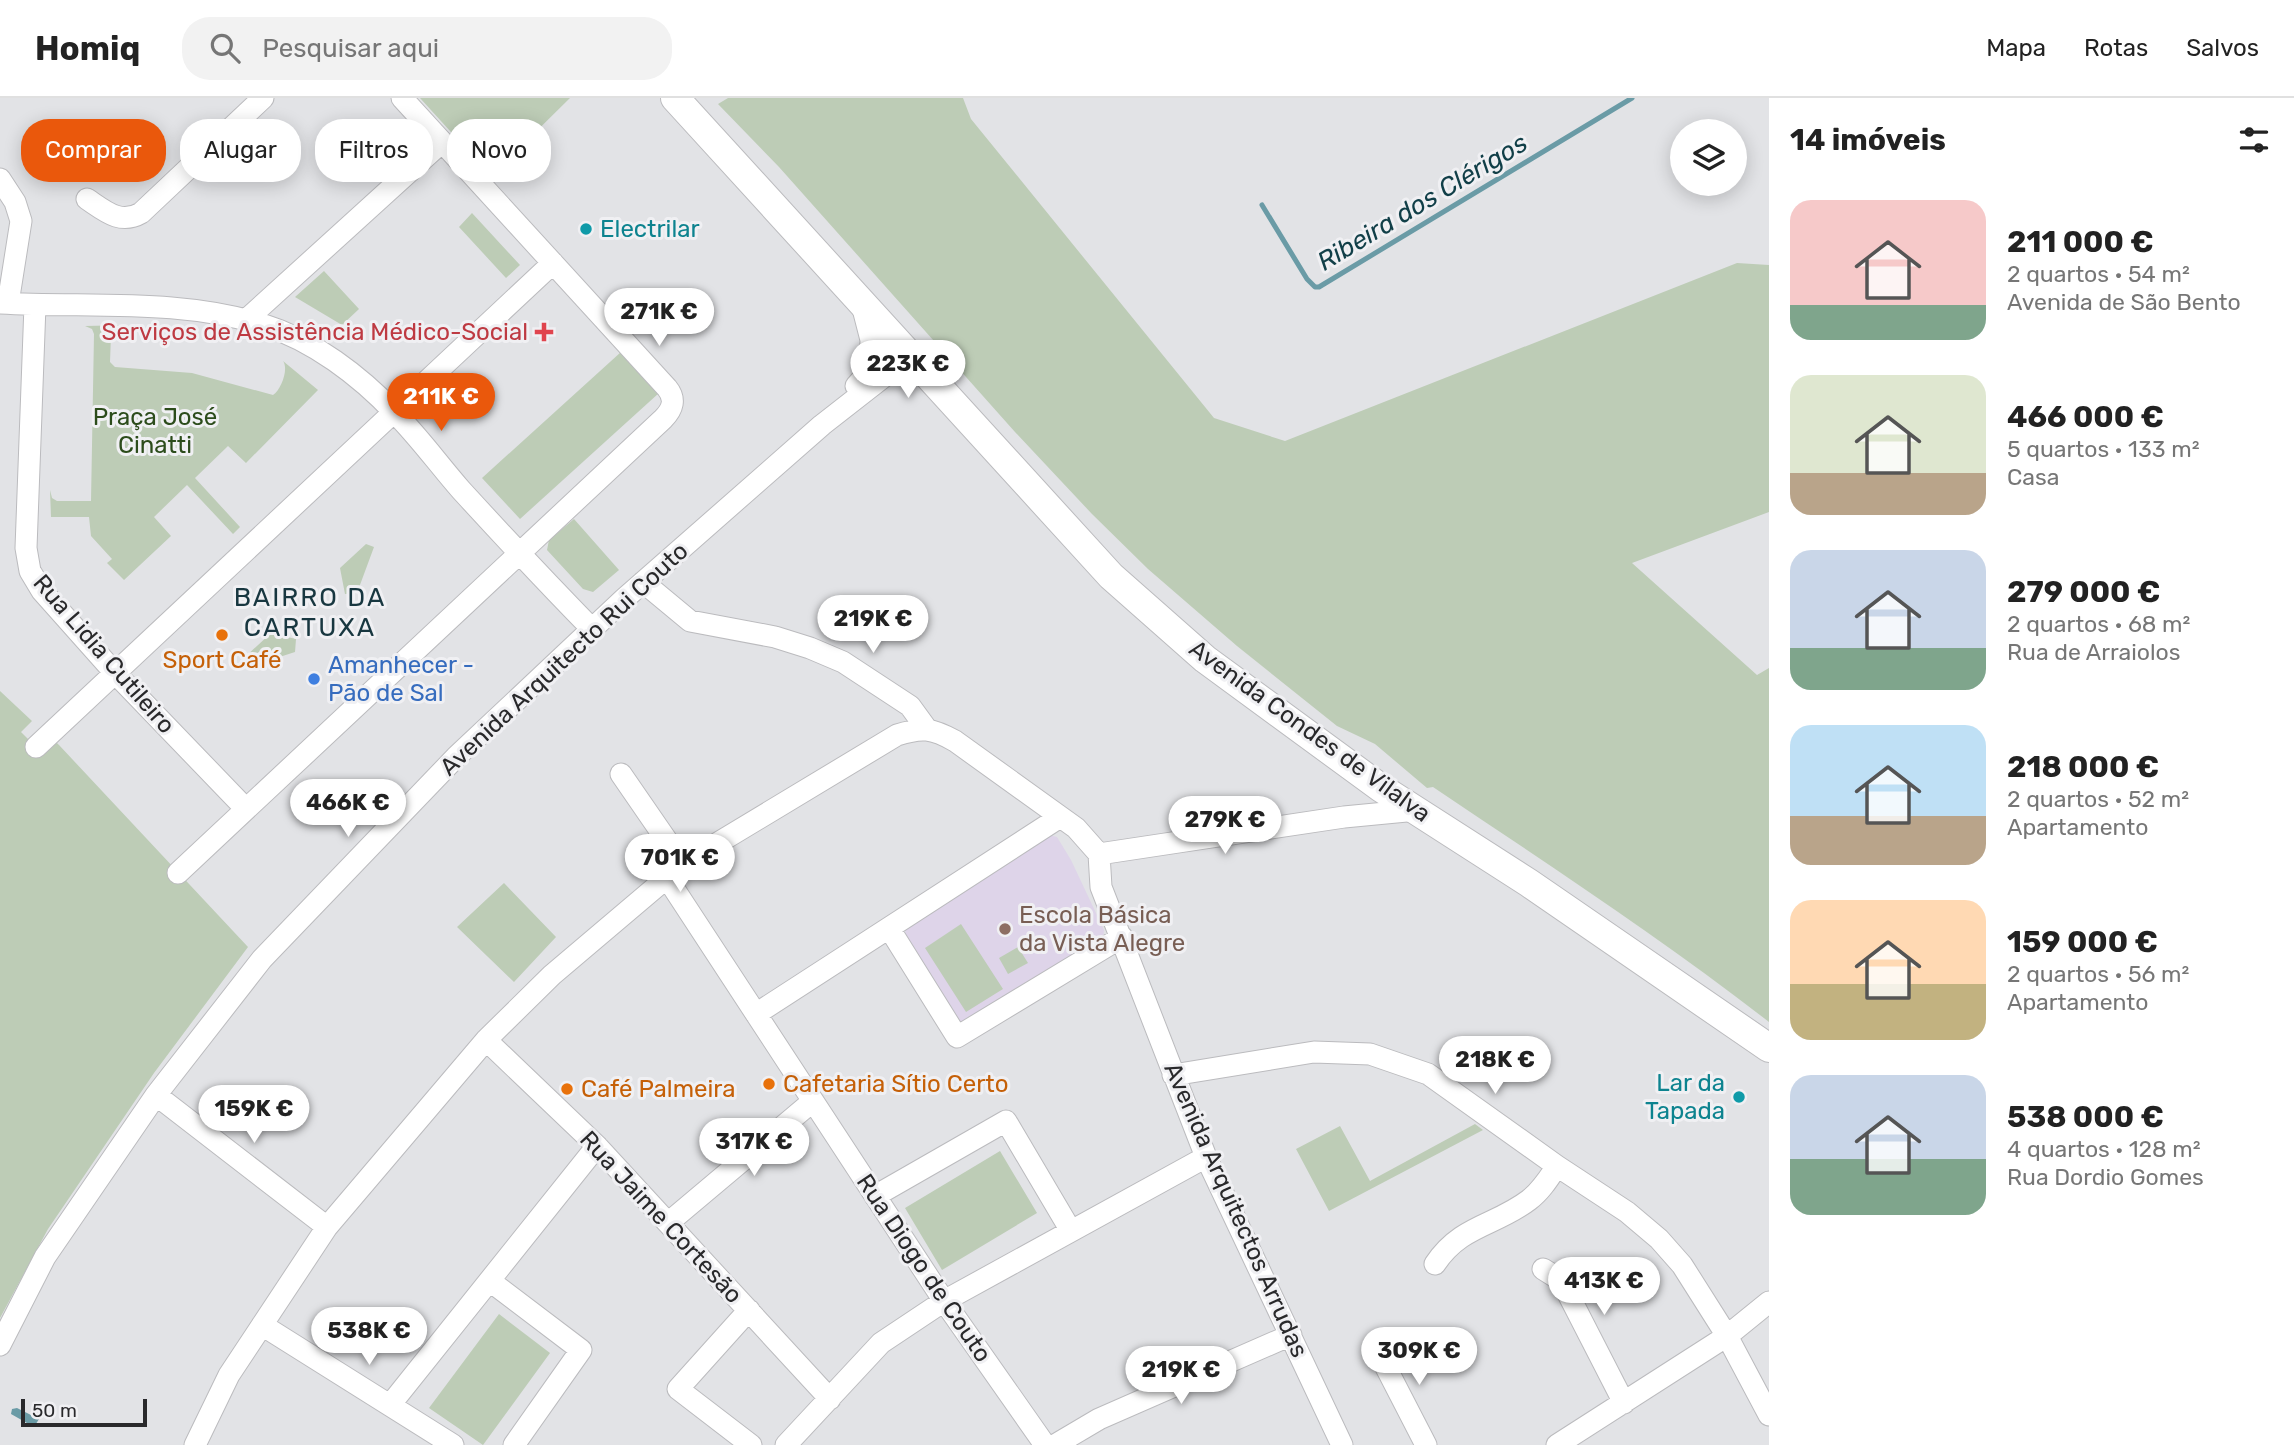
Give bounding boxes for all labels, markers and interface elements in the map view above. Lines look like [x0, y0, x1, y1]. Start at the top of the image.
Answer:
search box [182, 17, 672, 80]
text: Homiq [35, 29, 140, 68]
icon: search [206, 29, 244, 67]
text: Pesquisar aqui [262, 33, 439, 64]
text: Mapa [1986, 34, 2046, 62]
text: Rotas [2084, 34, 2148, 62]
text: Salvos [2186, 34, 2259, 62]
chip: Comprar [21, 119, 166, 182]
chip: Alugar [180, 119, 301, 182]
chip: Filtros [315, 119, 433, 182]
chip: Novo [447, 119, 551, 182]
map controls [1670, 119, 1747, 196]
button: layers [1670, 119, 1747, 196]
icon: filters [2235, 121, 2273, 159]
text: 14 imóveis [1790, 122, 1946, 158]
water label: Ribeira dos Clérigos [1312, 127, 1533, 277]
place label: Electrilar [600, 215, 700, 243]
marker: Electrilar [578, 221, 594, 237]
text: 211 000 € [2007, 224, 2154, 260]
icon: home [1846, 228, 1930, 312]
text: 2 quartos · 54 m² [2007, 260, 2190, 288]
pin: 271K € [602, 288, 716, 348]
text: Avenida de São Bento [2007, 288, 2241, 316]
text: 271K € [620, 297, 698, 325]
place label: Serviços de Assistência Médico-Social [102, 318, 528, 346]
marker: Serviços de Assistência Médico-Social [534, 322, 554, 342]
pin: 223K € [851, 341, 965, 400]
text: 223K € [866, 349, 950, 377]
pin: 211K € [384, 374, 498, 433]
text: 211K € [403, 382, 479, 410]
text: 466 000 € [2007, 399, 2164, 435]
park label: Praça José Cinatti [93, 403, 217, 459]
icon: home [1846, 403, 1930, 487]
text: 5 quartos · 133 m² [2007, 435, 2200, 463]
text: Casa [2007, 463, 2059, 491]
street label: Avenida Arquitecto Rui Couto [434, 537, 694, 781]
street label: Rua Lidia Cutileiro [27, 569, 181, 739]
text: 279 000 € [2007, 574, 2160, 610]
icon: home [1846, 578, 1930, 662]
district label: BAIRRO DA CARTUXA [234, 582, 386, 643]
pin: 219K € [816, 596, 930, 655]
text: 219K € [833, 604, 913, 632]
text: 2 quartos · 68 m² [2007, 610, 2190, 638]
marker: Sport Café [214, 627, 230, 643]
street label: Avenida Condes de Vilalva [1184, 634, 1436, 828]
text: Rua de Arraiolos [2007, 638, 2181, 666]
place label: Sport Café [163, 646, 281, 674]
place label: Amanhecer - Pão de Sal [328, 651, 474, 707]
marker: Amanhecer - Pão de Sal [306, 671, 322, 687]
text: 218 000 € [2007, 749, 2159, 785]
icon: home [1846, 753, 1930, 837]
pin: 466K € [291, 780, 405, 839]
text: 2 quartos · 52 m² [2007, 785, 2189, 813]
text: 466K € [306, 788, 390, 816]
pin: 279K € [1168, 796, 1282, 856]
text: 279K € [1185, 805, 1265, 833]
text: Apartamento [2007, 813, 2149, 841]
pin: 701K € [623, 834, 737, 894]
text: 701K € [641, 843, 719, 871]
place label: Escola Básica da Vista Alegre [1019, 901, 1185, 957]
marker: Escola Básica da Vista Alegre [997, 921, 1013, 937]
text: 159 000 € [2007, 924, 2158, 960]
icon: home [1846, 928, 1930, 1012]
text: 2 quartos · 56 m² [2007, 960, 2189, 988]
text: Apartamento [2007, 988, 2149, 1016]
pin: 218K € [1438, 1037, 1552, 1096]
text: 218K € [1455, 1045, 1535, 1073]
street label: Avenida Arquitectos Arrudas [1158, 1058, 1314, 1362]
place label: Lar da Tapada [1645, 1069, 1725, 1125]
place label: Cafetaria Sítio Certo [783, 1070, 1008, 1098]
place label: Café Palmeira [581, 1075, 735, 1103]
marker: Cafetaria Sítio Certo [761, 1076, 777, 1092]
marker: Café Palmeira [559, 1081, 575, 1097]
pin: 159K € [197, 1086, 311, 1145]
marker: Lar da Tapada [1731, 1089, 1747, 1105]
text: 159K € [214, 1094, 294, 1122]
text: 538 000 € [2007, 1099, 2164, 1135]
icon: home [1846, 1103, 1930, 1187]
pin: 317K € [697, 1118, 811, 1178]
street label: Rua Jaime Cortesão [574, 1125, 748, 1309]
text: 317K € [715, 1127, 793, 1155]
text: 4 quartos · 128 m² [2007, 1135, 2201, 1163]
text: Rua Dordio Gomes [2007, 1163, 2204, 1191]
street label: Rua Diogo de Couto [851, 1169, 997, 1367]
pin: 413K € [1547, 1258, 1661, 1317]
text: 413K € [1564, 1266, 1644, 1294]
pin: 538K € [312, 1308, 426, 1367]
text: 538K € [327, 1316, 411, 1344]
pin: 309K € [1362, 1328, 1476, 1387]
text: 309K € [1377, 1336, 1461, 1364]
pin: 219K € [1124, 1346, 1238, 1406]
text: 219K € [1141, 1355, 1221, 1383]
scale bar [21, 1396, 147, 1428]
text: 50 m [32, 1399, 77, 1422]

